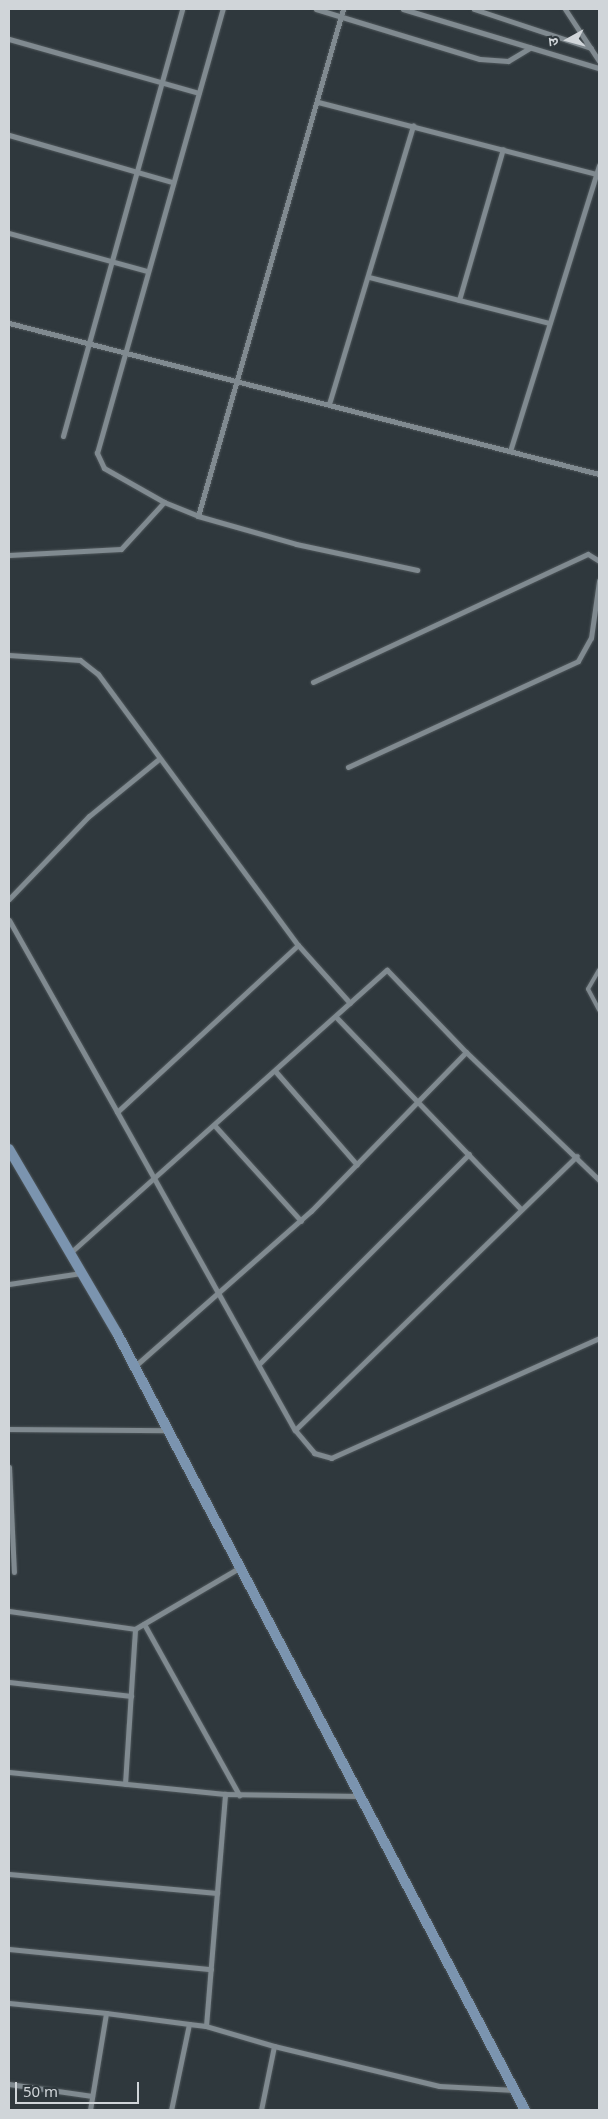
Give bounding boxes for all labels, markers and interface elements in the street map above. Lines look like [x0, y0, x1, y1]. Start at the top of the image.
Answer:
north arrow [543, 15, 593, 65]
text: उ [543, 37, 563, 47]
scale bar [18, 2072, 141, 2104]
text: 50 m [23, 2081, 58, 2101]

